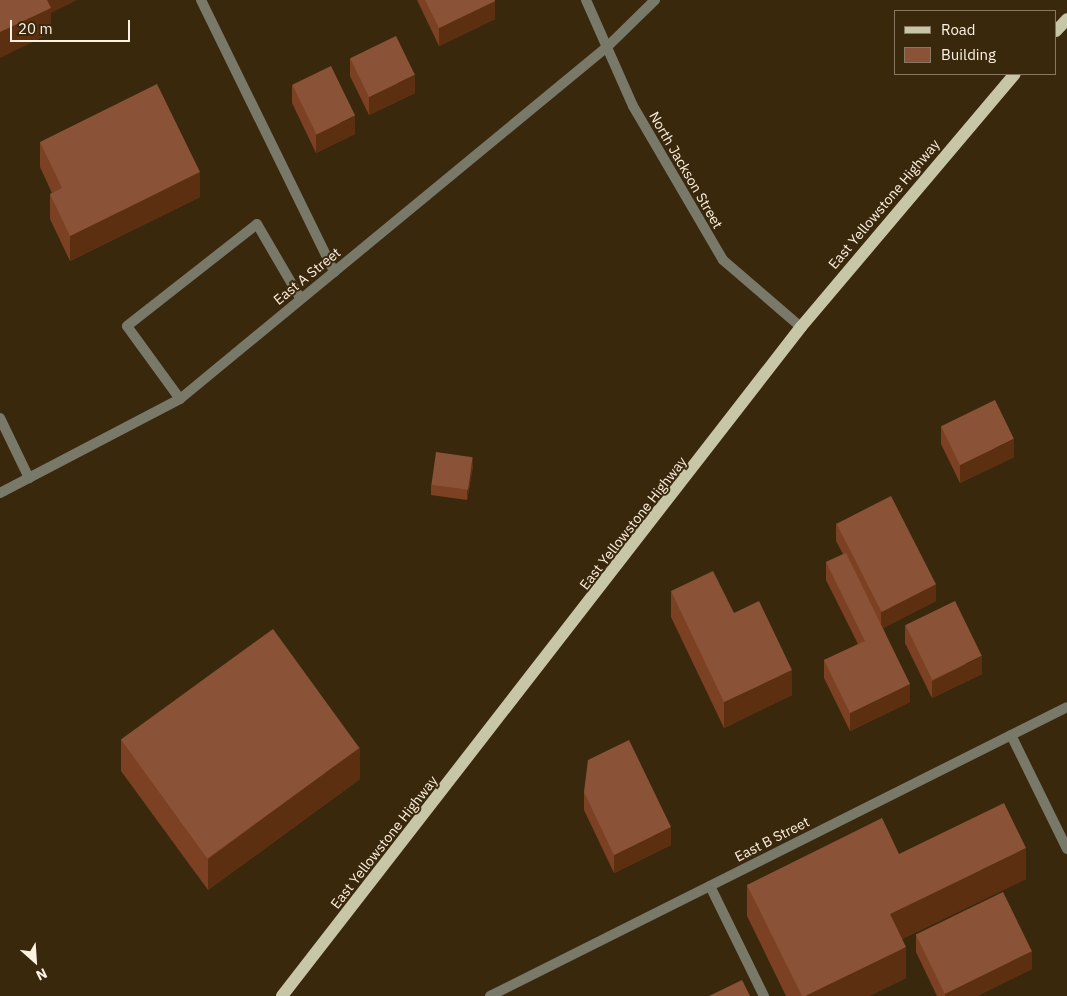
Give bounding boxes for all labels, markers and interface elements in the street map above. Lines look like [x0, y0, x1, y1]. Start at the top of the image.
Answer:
scale bar [12, 10, 132, 42]
legend [894, 10, 1057, 75]
text: 20 m [18, 19, 53, 38]
text: Road [941, 20, 976, 39]
text: Building [941, 45, 996, 64]
street label: North Jackson Street [646, 109, 726, 231]
street label: East Yellowstone Highway [825, 136, 943, 272]
street label: East A Street [270, 244, 344, 308]
street label: East Yellowstone Highway [576, 453, 690, 593]
street label: East Yellowstone Highway [327, 772, 441, 912]
street label: East B Street [732, 813, 812, 865]
north arrow [10, 936, 60, 986]
text: N [33, 964, 50, 985]

